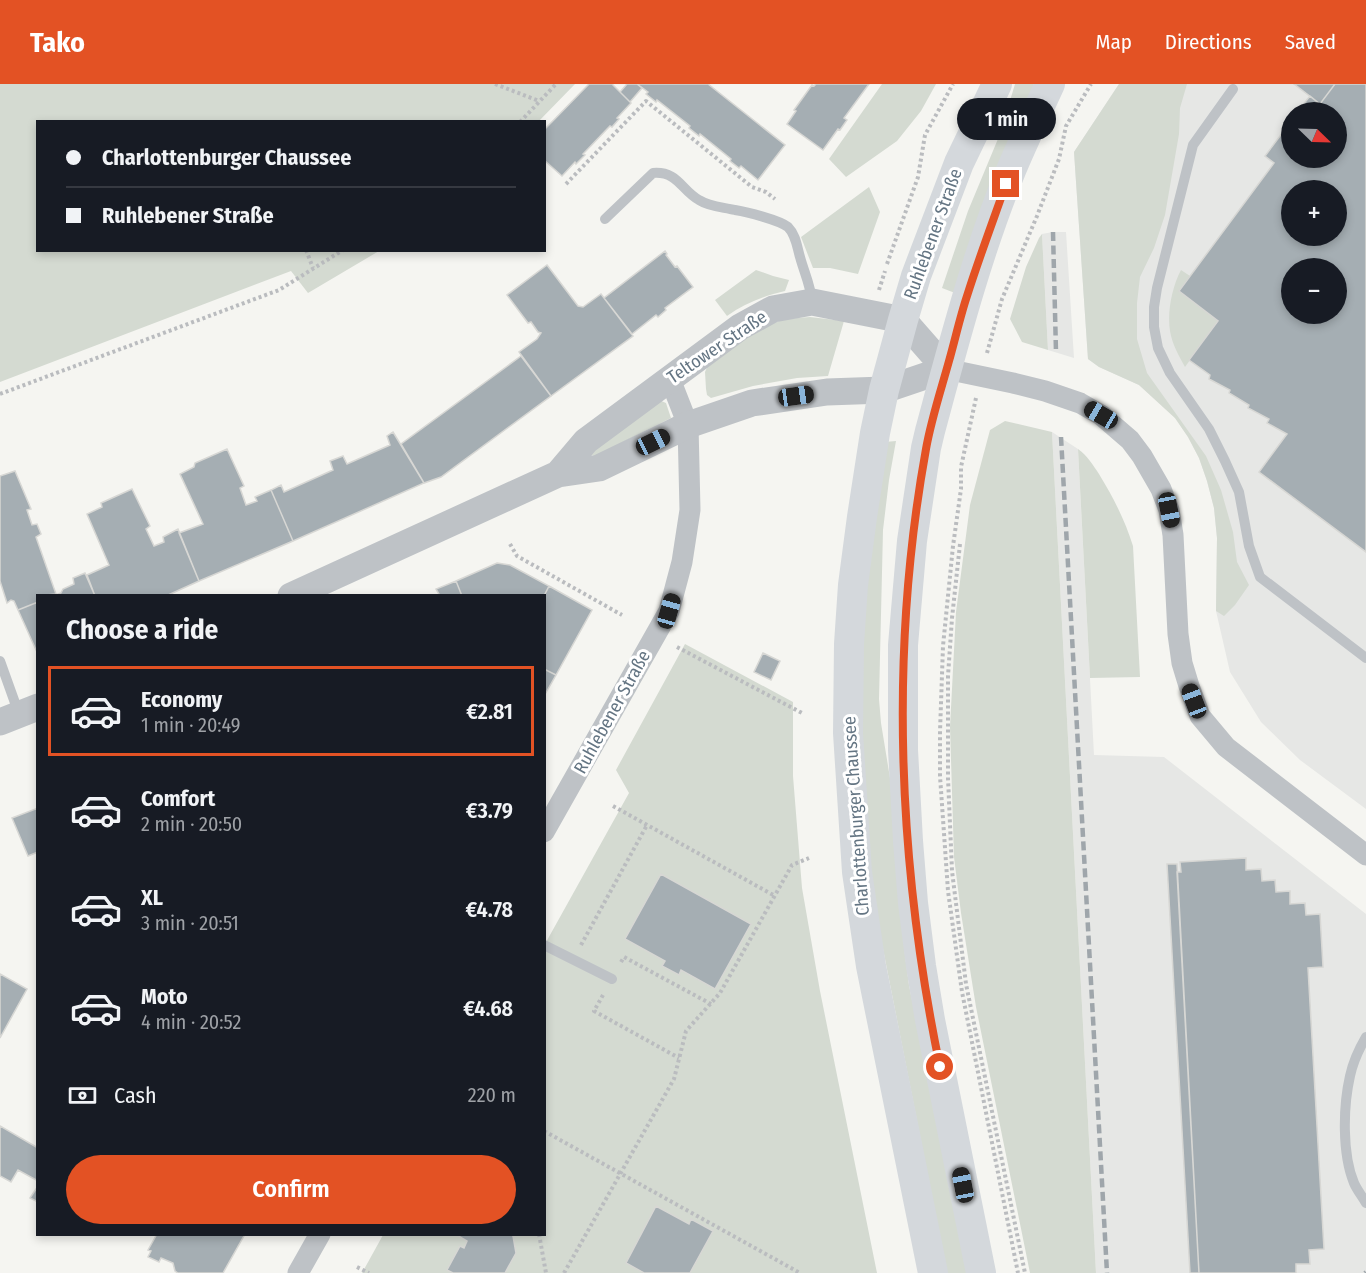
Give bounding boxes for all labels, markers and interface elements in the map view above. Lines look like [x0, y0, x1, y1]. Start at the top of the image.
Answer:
text: Tako [30, 26, 85, 59]
text: Map [1095, 29, 1132, 55]
text: Directions [1165, 29, 1252, 55]
text: Saved [1285, 29, 1336, 55]
callout: 1 min [956, 97, 1056, 139]
north arrow [1281, 102, 1347, 168]
map controls [1281, 102, 1347, 324]
text: 1 min [985, 107, 1028, 131]
text: Charlottenburger Chaussee [102, 144, 351, 171]
street label: Ruhlebener Straße [899, 166, 967, 302]
route end [992, 170, 1019, 197]
button: + [1281, 180, 1347, 246]
text: Ruhlebener Straße [102, 202, 274, 229]
button: − [1281, 258, 1347, 324]
street label: Teltower Straße [663, 306, 771, 388]
car [777, 385, 815, 407]
car [1081, 398, 1121, 432]
car [633, 426, 673, 458]
car [1157, 491, 1181, 529]
car [655, 591, 683, 631]
text: Choose a ride [66, 614, 218, 646]
street label: Ruhlebener Straße [569, 646, 655, 777]
car [1179, 681, 1209, 721]
icon: car [69, 684, 123, 738]
text: Economy [141, 686, 222, 713]
text: €2.81 [466, 698, 513, 725]
text: 1 min · 20:49 [141, 713, 241, 737]
street label: Charlottenburger Chaussee [838, 715, 874, 916]
icon: car [69, 783, 123, 837]
text: Comfort [141, 785, 215, 812]
text: €3.79 [466, 797, 513, 824]
text: 2 min · 20:50 [141, 812, 242, 836]
icon: car [69, 882, 123, 936]
text: XL [141, 884, 163, 911]
text: €4.78 [466, 896, 513, 923]
text: 3 min · 20:51 [141, 911, 239, 935]
icon: car [69, 981, 123, 1035]
text: Moto [141, 983, 188, 1010]
text: €4.68 [463, 995, 513, 1022]
text: 4 min · 20:52 [141, 1010, 241, 1034]
route start [926, 1053, 953, 1080]
icon: cash [66, 1079, 99, 1112]
text: Cash [114, 1082, 157, 1109]
text: 220 m [468, 1083, 516, 1107]
button: Confirm [66, 1155, 516, 1224]
car [951, 1166, 975, 1204]

